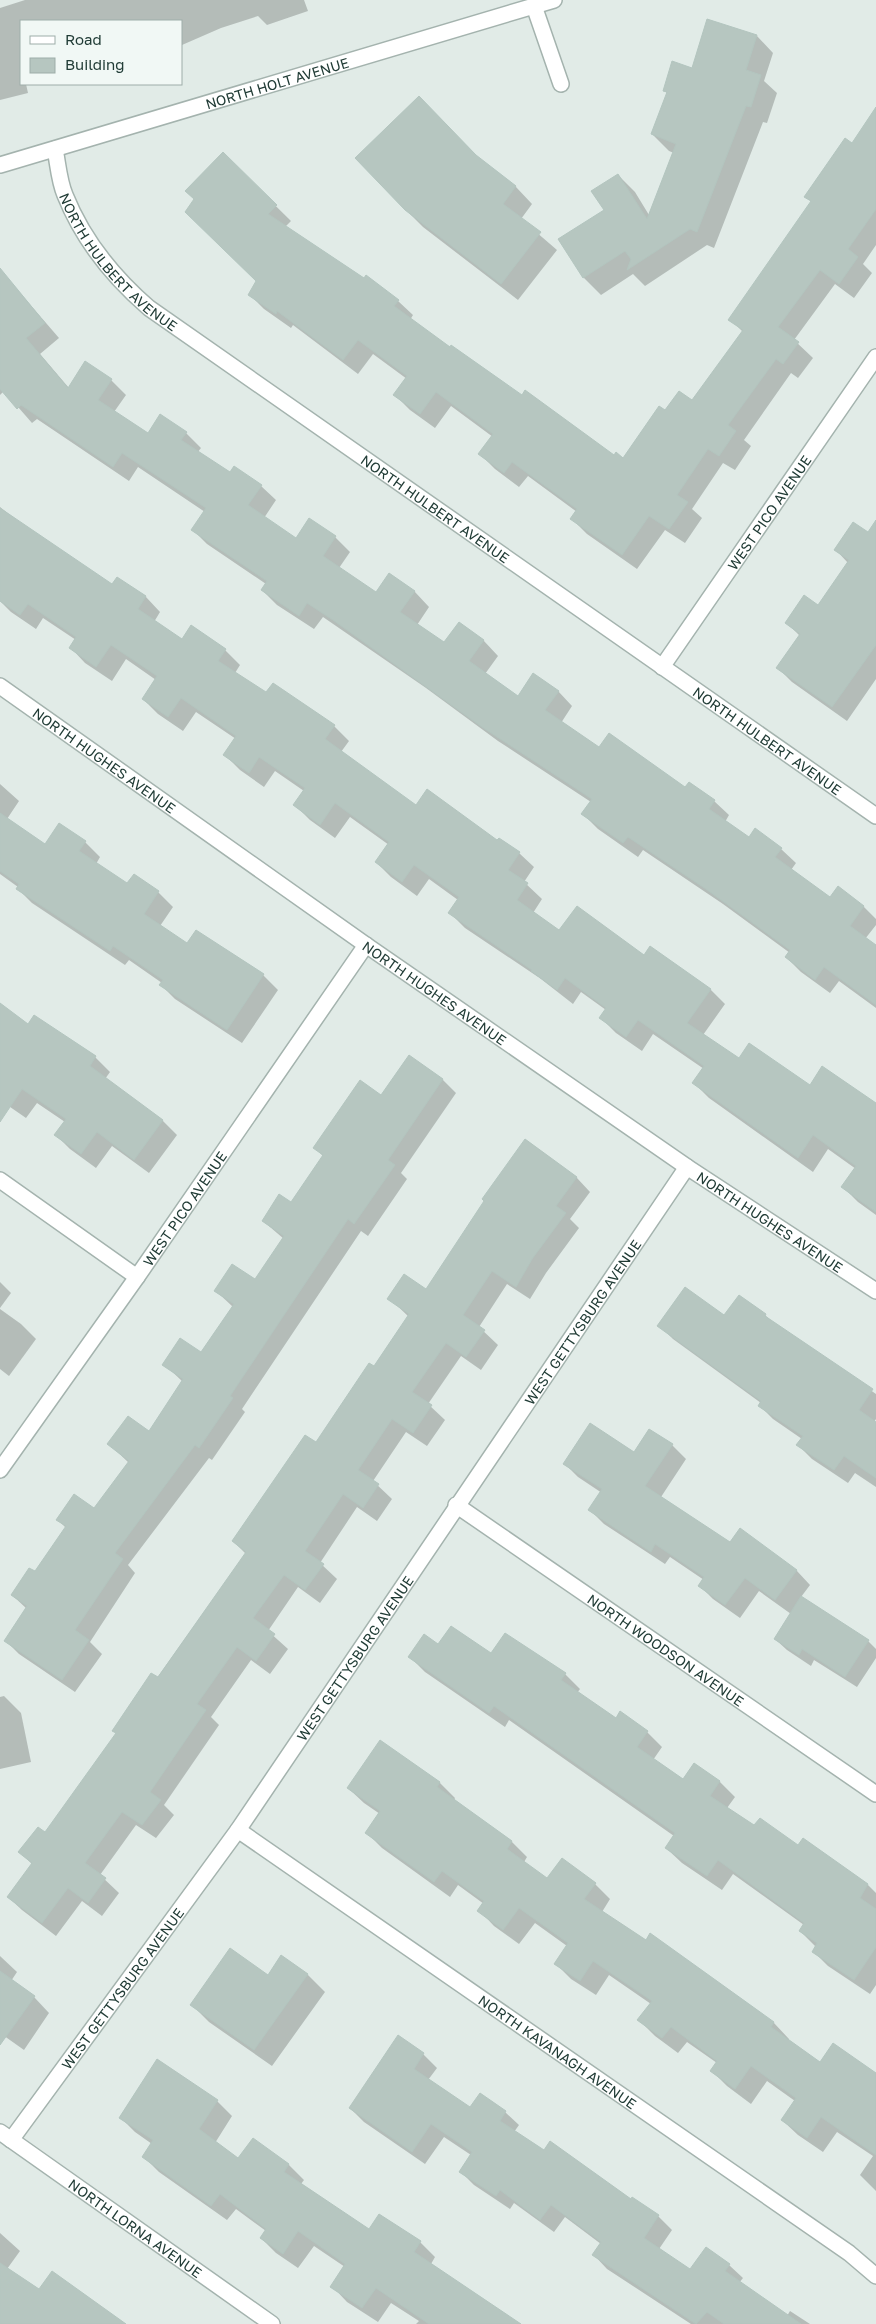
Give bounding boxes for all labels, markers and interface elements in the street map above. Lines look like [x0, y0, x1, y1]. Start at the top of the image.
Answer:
legend [20, 20, 182, 85]
text: Road [65, 30, 102, 48]
street label: NORTH HOLT AVENUE [203, 53, 351, 112]
text: Building [65, 55, 125, 73]
street label: NORTH HULBERT AVENUE [56, 190, 181, 334]
street label: NORTH HULBERT AVENUE [358, 451, 513, 566]
street label: WEST PICO AVENUE [723, 452, 814, 573]
street label: NORTH HULBERT AVENUE [690, 683, 845, 798]
street label: NORTH HUGHES AVENUE [30, 704, 179, 816]
street label: NORTH HUGHES AVENUE [360, 937, 510, 1048]
street label: WEST PICO AVENUE [139, 1148, 230, 1269]
street label: NORTH HUGHES AVENUE [694, 1167, 846, 1276]
street label: WEST GETTYSBURG AVENUE [520, 1236, 644, 1408]
street label: WEST GETTYSBURG AVENUE [293, 1572, 416, 1744]
street label: NORTH WOODSON AVENUE [585, 1590, 748, 1709]
street label: WEST GETTYSBURG AVENUE [57, 1904, 187, 2072]
street label: NORTH KAVANAGH AVENUE [476, 1991, 640, 2112]
street label: NORTH LORNA AVENUE [66, 2175, 206, 2281]

